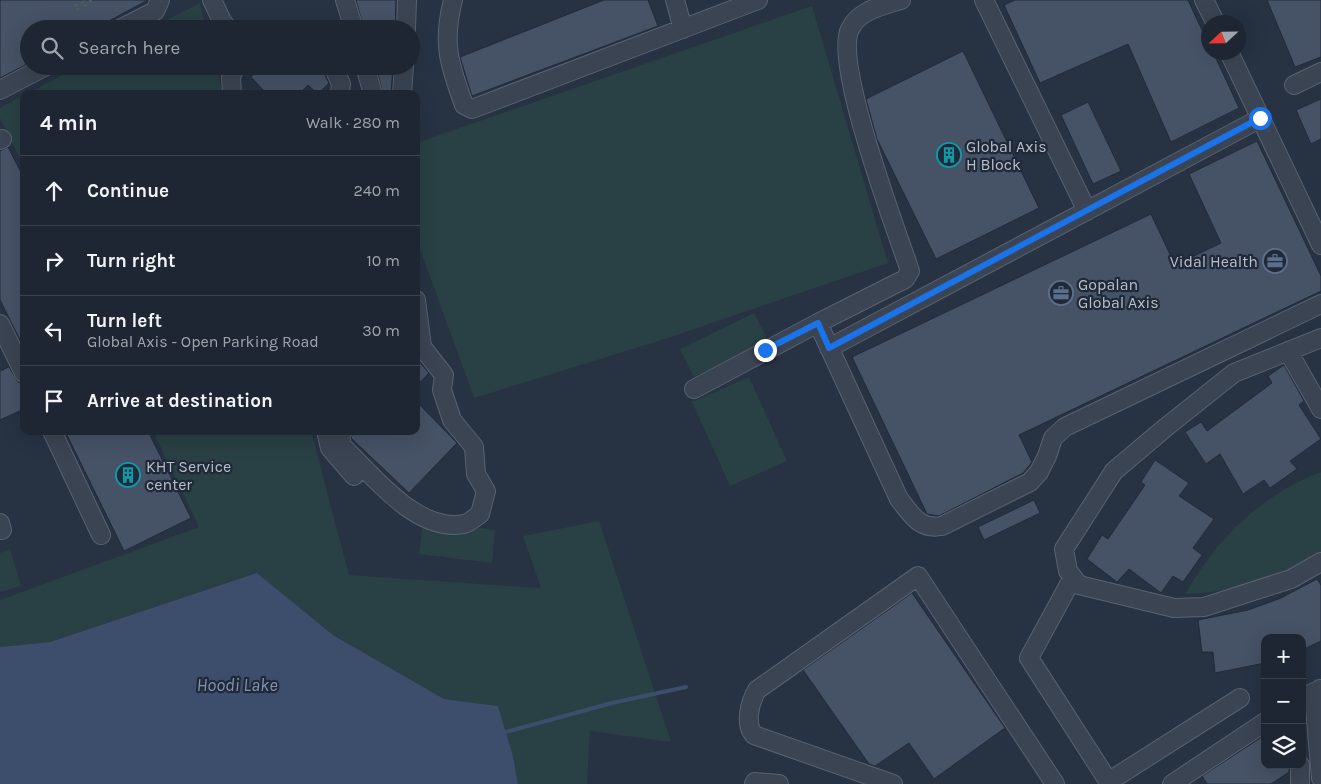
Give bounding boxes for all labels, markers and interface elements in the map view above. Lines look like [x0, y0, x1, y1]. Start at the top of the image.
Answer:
north arrow [1201, 15, 1246, 60]
search box [20, 20, 420, 75]
icon: search [38, 34, 66, 62]
text: Search here [78, 37, 180, 59]
route start [1249, 107, 1272, 130]
text: 4 min [40, 111, 98, 135]
text: Walk · 280 m [306, 113, 400, 132]
place label: Global Axis H Block [966, 137, 1047, 174]
building icon: Global Axis H Block [936, 142, 962, 168]
icon: ahead [40, 177, 68, 205]
text: Continue [87, 180, 169, 202]
text: 240 m [354, 181, 400, 200]
icon: right [40, 247, 68, 275]
office icon: Vidal Health [1262, 248, 1288, 274]
text: Turn right [87, 250, 176, 272]
text: 10 m [366, 251, 400, 270]
place label: Vidal Health [1170, 252, 1258, 271]
place label: Gopalan Global Axis [1078, 275, 1159, 312]
office icon: Gopalan Global Axis [1048, 280, 1074, 306]
text: Turn left [87, 310, 162, 332]
icon: left [40, 317, 68, 345]
text: 30 m [362, 321, 400, 340]
text: Global Axis - Open Parking Road [87, 332, 319, 351]
route end [754, 339, 777, 362]
icon: arrive [40, 387, 68, 415]
text: Arrive at destination [87, 390, 273, 412]
place label: KHT Service center [146, 457, 231, 494]
building icon: KHT Service center [115, 462, 141, 488]
map controls [1261, 634, 1306, 769]
button: + [1261, 634, 1306, 679]
water label: Hoodi Lake [197, 674, 277, 696]
button: − [1261, 679, 1306, 724]
button: layers [1261, 724, 1306, 769]

